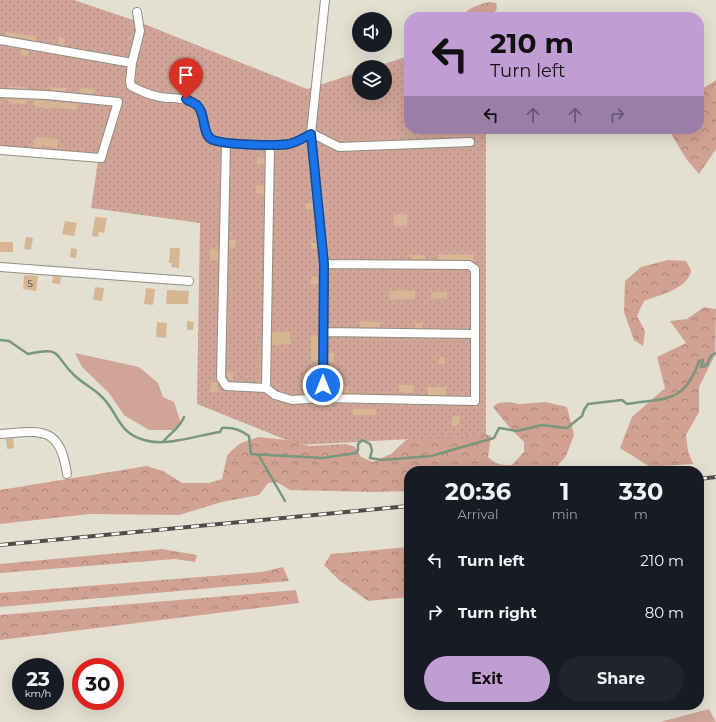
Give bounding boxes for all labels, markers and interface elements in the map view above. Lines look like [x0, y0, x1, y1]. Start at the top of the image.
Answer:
map controls [352, 12, 392, 100]
button: sound [352, 12, 392, 52]
text: 210 m [490, 26, 574, 60]
icon: left [424, 28, 476, 80]
pin [169, 58, 203, 99]
button: layers [352, 60, 392, 100]
text: Turn left [490, 60, 565, 82]
icon: arrive [175, 64, 197, 86]
icon: left [480, 104, 502, 126]
icon: ahead [522, 104, 544, 126]
icon: ahead [564, 104, 586, 126]
icon: right [606, 104, 628, 126]
house number: 5 [27, 277, 33, 290]
position arrow [302, 364, 344, 406]
text: 20:36 [445, 477, 511, 506]
text: 1 [560, 477, 570, 506]
text: 330 [619, 477, 663, 506]
text: Arrival [457, 506, 498, 522]
text: min [552, 506, 578, 522]
text: m [634, 506, 648, 522]
icon: left [424, 549, 446, 571]
text: Turn left [458, 551, 525, 570]
text: 210 m [640, 551, 684, 570]
icon: right [424, 601, 446, 623]
text: Turn right [458, 603, 537, 622]
text: 80 m [645, 603, 684, 622]
button: Exit [424, 656, 550, 702]
button: Share [558, 656, 684, 702]
speed limit sign: 30 [72, 658, 124, 710]
text: 23 [26, 667, 50, 691]
text: km/h [25, 687, 51, 700]

